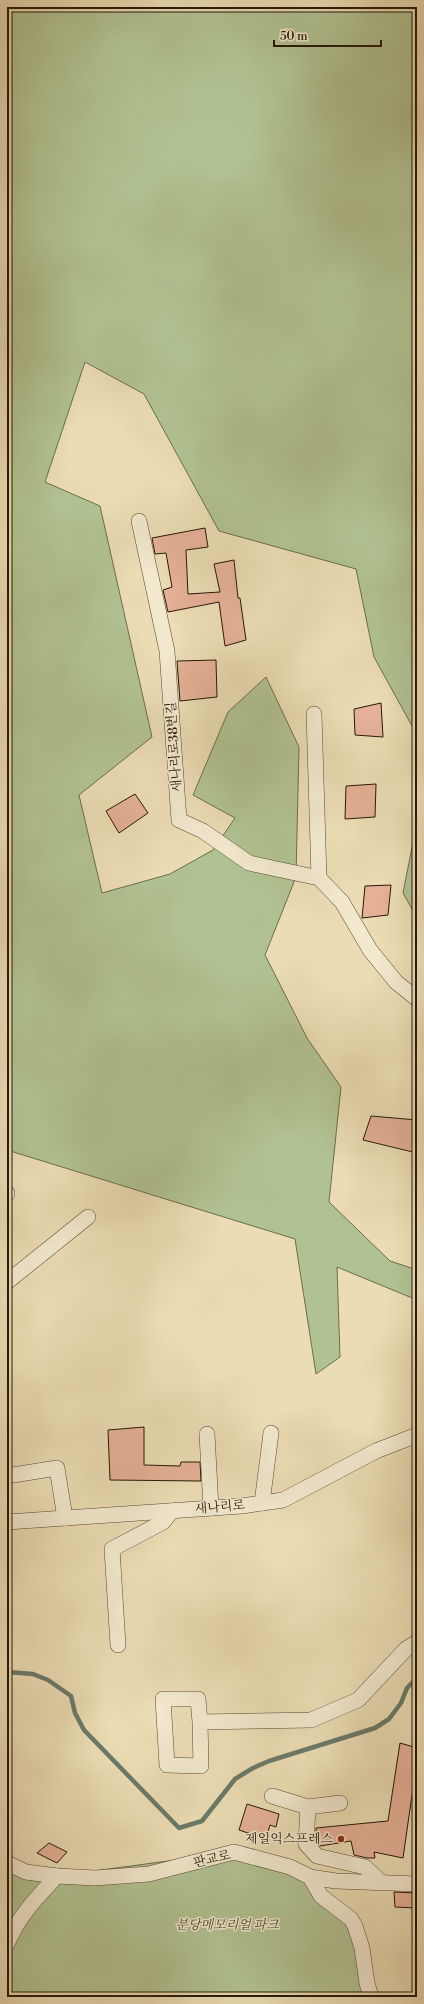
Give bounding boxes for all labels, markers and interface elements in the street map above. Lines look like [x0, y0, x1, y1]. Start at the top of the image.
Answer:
scale bar [274, 22, 381, 48]
text: 50 m [280, 29, 308, 44]
street label: 새나리로38번길 [163, 701, 185, 793]
street label: 새나리로 [194, 1497, 246, 1517]
place label: 제일익스프레스 [245, 1831, 333, 1847]
marker: 제일익스프레스 [336, 1834, 346, 1844]
street label: 판교로 [192, 1847, 233, 1871]
park label: 분당메모리얼 파크 [175, 1917, 279, 1933]

